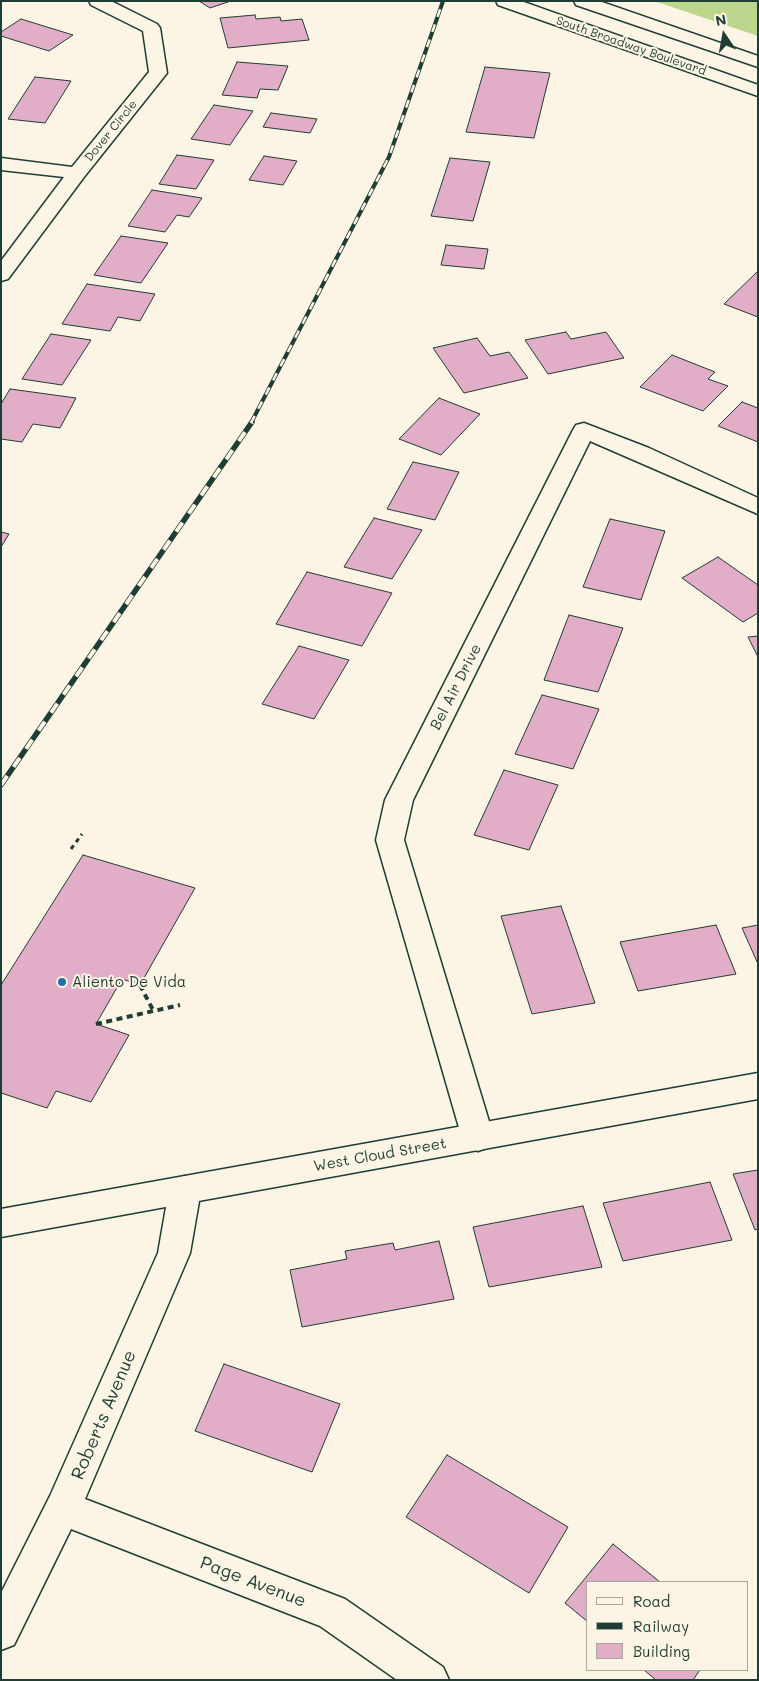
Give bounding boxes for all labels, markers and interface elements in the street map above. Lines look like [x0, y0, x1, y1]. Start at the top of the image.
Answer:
text: N [714, 9, 728, 30]
north arrow [699, 10, 749, 60]
street label: South Broadway Boulevard [554, 13, 708, 79]
street label: Dover Circle [82, 97, 140, 165]
street label: Bel Air Drive [427, 641, 485, 733]
place label: Aliento De Vida [72, 973, 186, 991]
marker: Aliento De Vida [56, 976, 68, 988]
street label: West Cloud Street [312, 1134, 448, 1176]
street label: Roberts Avenue [67, 1347, 141, 1483]
street label: Page Avenue [197, 1552, 309, 1612]
legend [586, 1581, 749, 1671]
text: Road [633, 1591, 670, 1611]
text: Railway [633, 1616, 689, 1636]
text: Building [633, 1641, 690, 1661]

